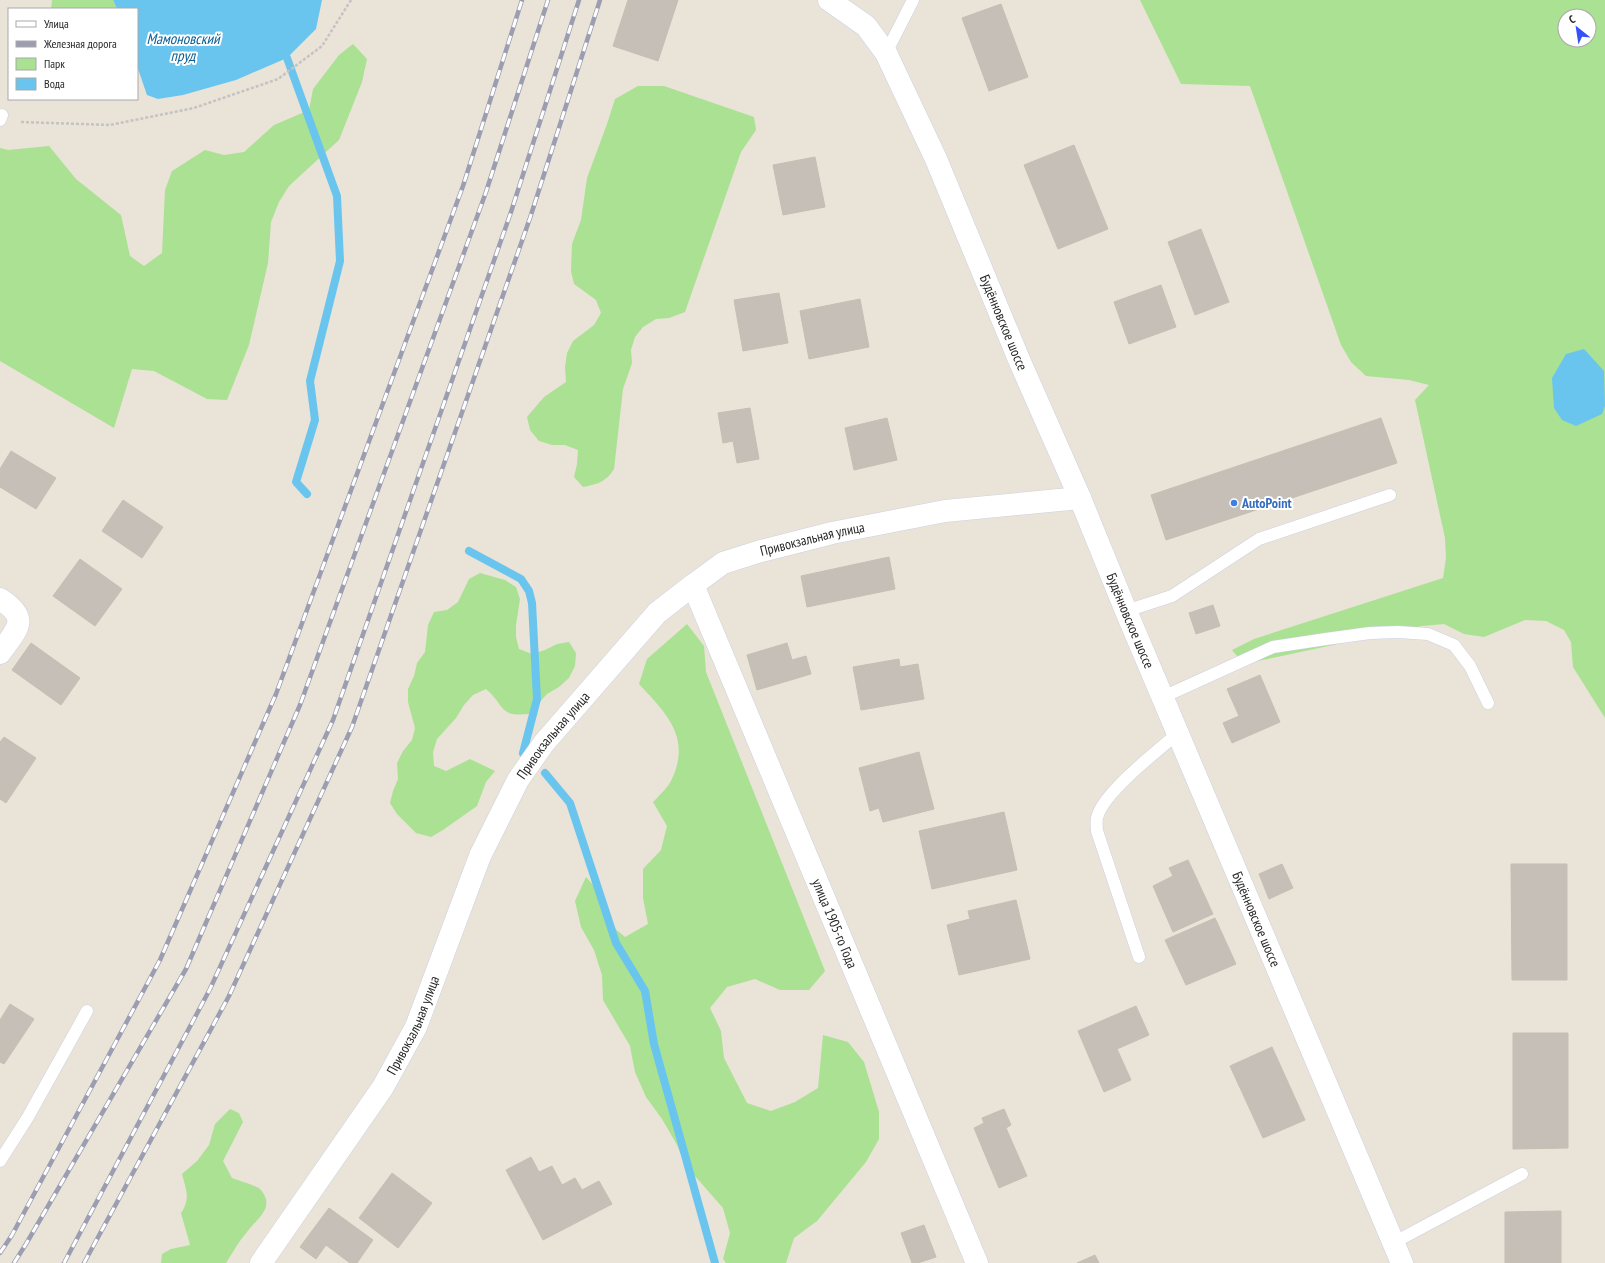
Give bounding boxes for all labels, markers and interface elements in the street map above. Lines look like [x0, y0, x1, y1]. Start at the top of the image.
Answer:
legend [8, 8, 138, 100]
north arrow [1557, 8, 1597, 48]
text: С [1566, 12, 1578, 27]
text: Улица [44, 16, 69, 31]
water label: Мамоновский пруд [146, 29, 221, 65]
text: Железная дорога [43, 36, 117, 51]
text: Парк [44, 56, 65, 71]
text: Вода [44, 76, 65, 91]
street label: Будённовское шоссе [976, 272, 1032, 373]
place label: AutoPoint [1241, 494, 1292, 512]
marker: AutoPoint [1229, 498, 1239, 508]
street label: Привокзальная улица [758, 518, 866, 560]
street label: Будённовское шоссе [1102, 570, 1158, 671]
street label: Привокзальная улица [513, 688, 594, 782]
street label: Будённовское шоссе [1228, 869, 1285, 970]
street label: улица 1905-го Года [808, 876, 862, 971]
street label: Привокзальная улица [382, 973, 443, 1078]

